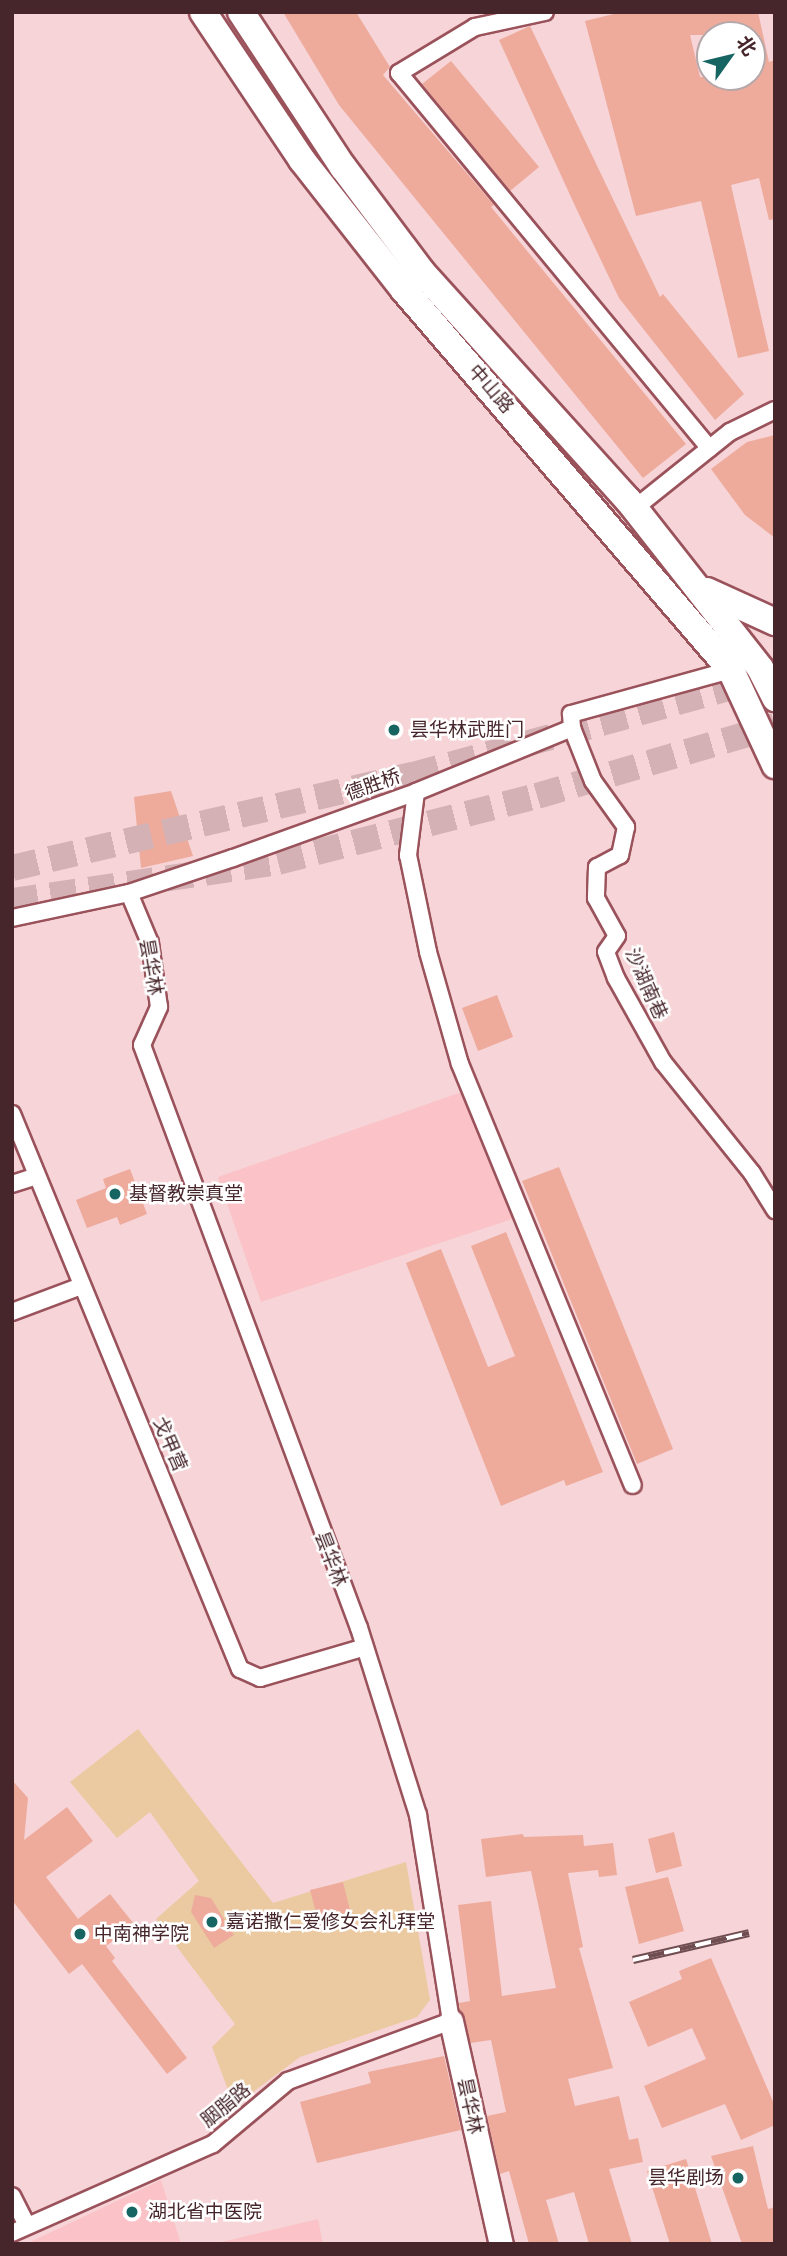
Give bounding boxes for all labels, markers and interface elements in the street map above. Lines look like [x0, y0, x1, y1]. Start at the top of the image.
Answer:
north arrow [696, 21, 766, 91]
text: 北 [731, 31, 762, 60]
street label: 中山路 [464, 360, 518, 418]
place label: 昙华林武胜门 [410, 719, 524, 741]
marker: 昙华林武胜门 [384, 720, 404, 740]
street label: 德胜桥 [342, 765, 404, 805]
street label: 昙华林 [135, 937, 167, 997]
street label: 沙湖南巷 [620, 945, 672, 1023]
place label: 基督教崇真堂 [129, 1183, 243, 1205]
marker: 基督教崇真堂 [107, 1186, 123, 1202]
street label: 戈甲营 [148, 1413, 192, 1475]
street label: 昙华林 [310, 1528, 352, 1590]
place label: 嘉诺撒仁爱修女会礼拜堂 [226, 1911, 435, 1933]
marker: 嘉诺撒仁爱修女会礼拜堂 [204, 1914, 220, 1930]
place label: 中南神学院 [94, 1923, 189, 1945]
marker: 中南神学院 [72, 1926, 88, 1942]
street label: 昙华林 [453, 2076, 487, 2136]
street label: 胭脂路 [197, 2078, 255, 2132]
place label: 昙华剧场 [648, 2167, 724, 2189]
marker: 昙华剧场 [730, 2170, 746, 2186]
place label: 湖北省中医院 [148, 2201, 262, 2223]
marker: 湖北省中医院 [122, 2202, 142, 2222]

